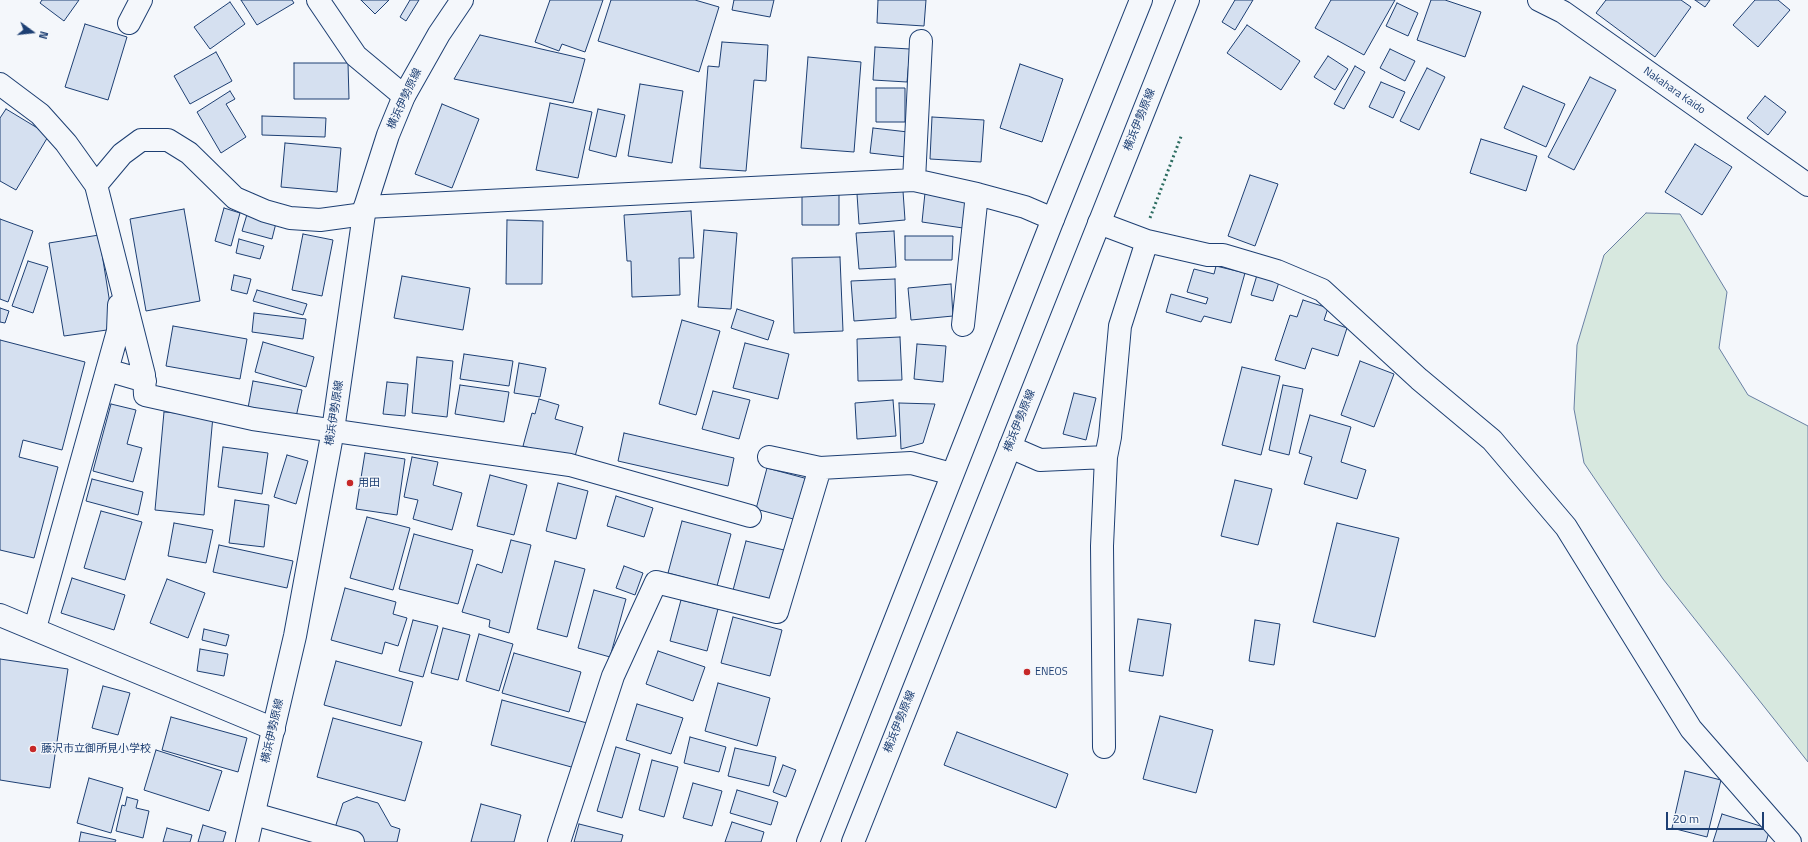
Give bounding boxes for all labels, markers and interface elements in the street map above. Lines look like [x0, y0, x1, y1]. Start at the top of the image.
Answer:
north arrow [12, 12, 52, 52]
text: N [35, 29, 52, 41]
street label: Nakahara Kaido [1640, 65, 1708, 117]
street label: 横浜伊勢原線 [385, 66, 425, 132]
street label: 横浜伊勢原線 [1122, 87, 1158, 153]
street label: 横浜伊勢原線 [323, 379, 347, 447]
street label: 横浜伊勢原線 [1002, 388, 1038, 454]
place label: 用田 [358, 476, 380, 490]
marker: 用田 [345, 478, 355, 488]
place label: ENEOS [1035, 665, 1068, 679]
marker: ENEOS [1022, 667, 1032, 677]
street label: 横浜伊勢原線 [882, 689, 918, 755]
street label: 横浜伊勢原線 [259, 697, 287, 765]
place label: 藤沢市立御所見小学校 [41, 742, 151, 756]
marker: 藤沢市立御所見小学校 [28, 744, 38, 754]
scale bar [1668, 804, 1766, 830]
text: 20 m [1673, 809, 1699, 828]

